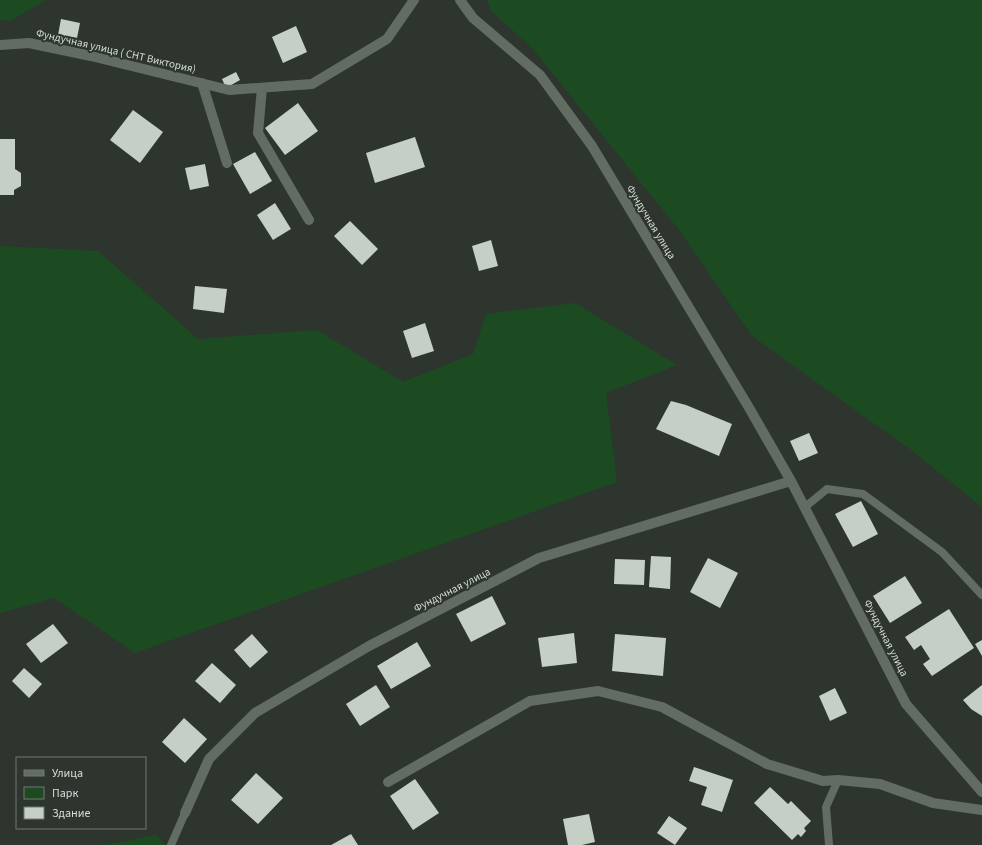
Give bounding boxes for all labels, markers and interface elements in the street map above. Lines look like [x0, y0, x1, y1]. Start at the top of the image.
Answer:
street label: Фундучная улица ( СНТ Виктория) [35, 25, 197, 77]
street label: Фундучная улица [623, 182, 679, 262]
street label: Фундучная улица [411, 564, 493, 616]
street label: Фундучная улица [860, 597, 912, 679]
legend [16, 757, 146, 829]
text: Улица [52, 765, 83, 782]
text: Парк [52, 785, 78, 802]
text: Здание [52, 805, 91, 822]

